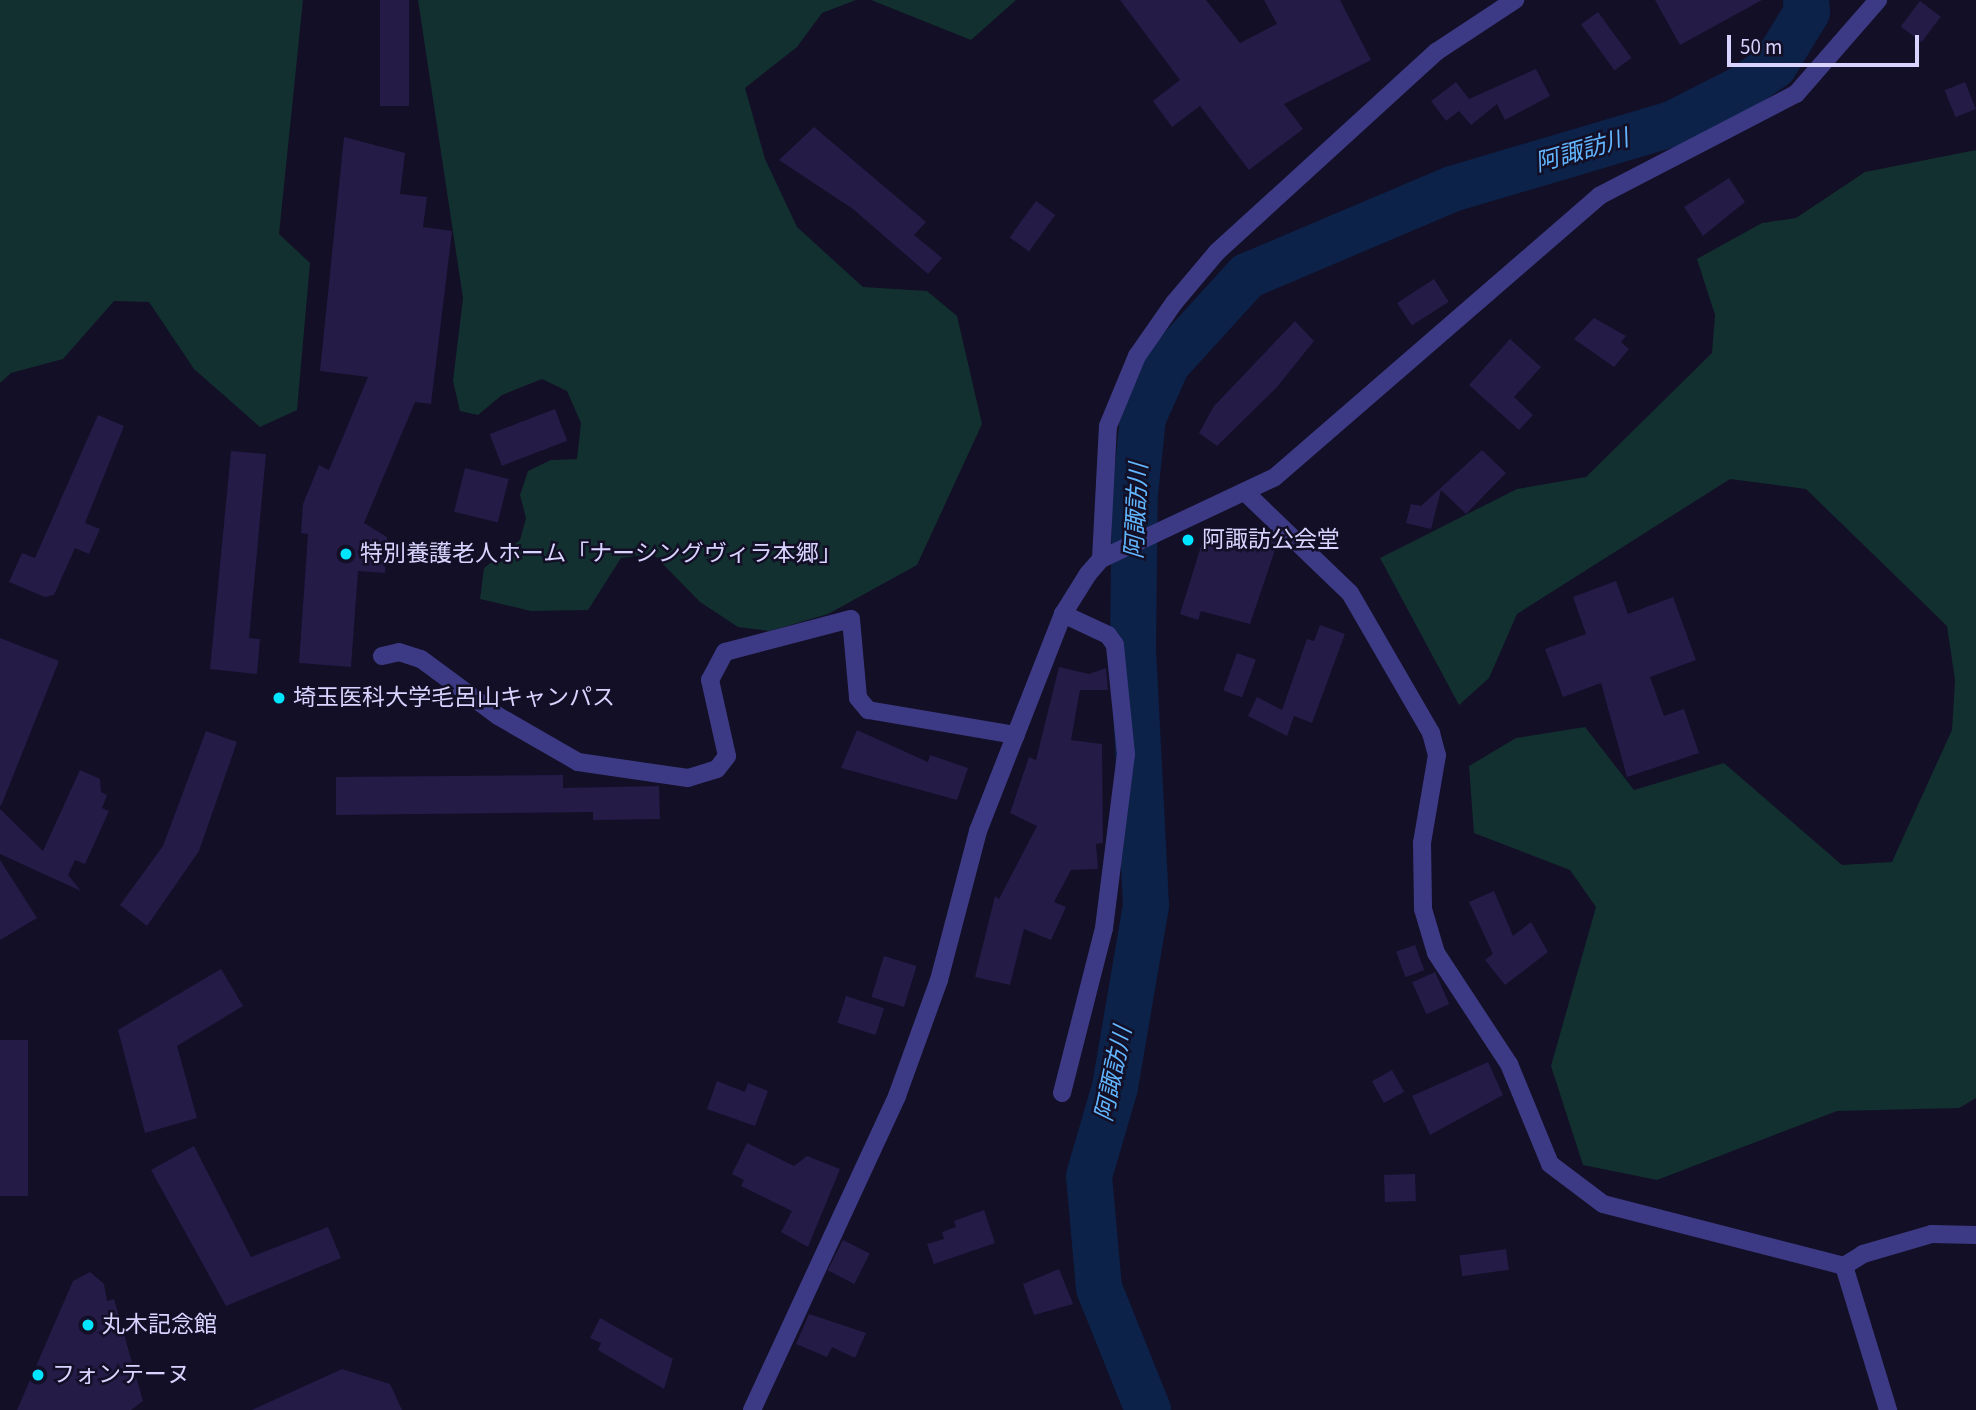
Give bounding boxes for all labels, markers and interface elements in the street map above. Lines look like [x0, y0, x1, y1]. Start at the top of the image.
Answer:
scale bar [1731, 21, 1924, 65]
text: 50 m [1740, 32, 1782, 62]
water label: 阿諏訪川 [1532, 124, 1632, 178]
water label: 阿諏訪川 [1120, 462, 1154, 560]
place label: 阿諏訪公会堂 [1202, 526, 1340, 554]
marker: 阿諏訪公会堂 [1180, 532, 1196, 548]
place label: 特別養護老人ホーム「ナーシングヴィラ本郷」 [360, 540, 843, 568]
marker: 特別養護老人ホーム「ナーシングヴィラ本郷」 [338, 546, 354, 562]
place label: 埼玉医科大学毛呂山キャンパス [293, 684, 615, 712]
marker: 埼玉医科大学毛呂山キャンパス [271, 690, 287, 706]
water label: 阿諏訪川 [1090, 1024, 1138, 1124]
place label: 丸木記念館 [102, 1311, 217, 1339]
marker: 丸木記念館 [80, 1317, 96, 1333]
place label: フォンテーヌ [52, 1361, 190, 1389]
marker: フォンテーヌ [30, 1367, 46, 1383]

